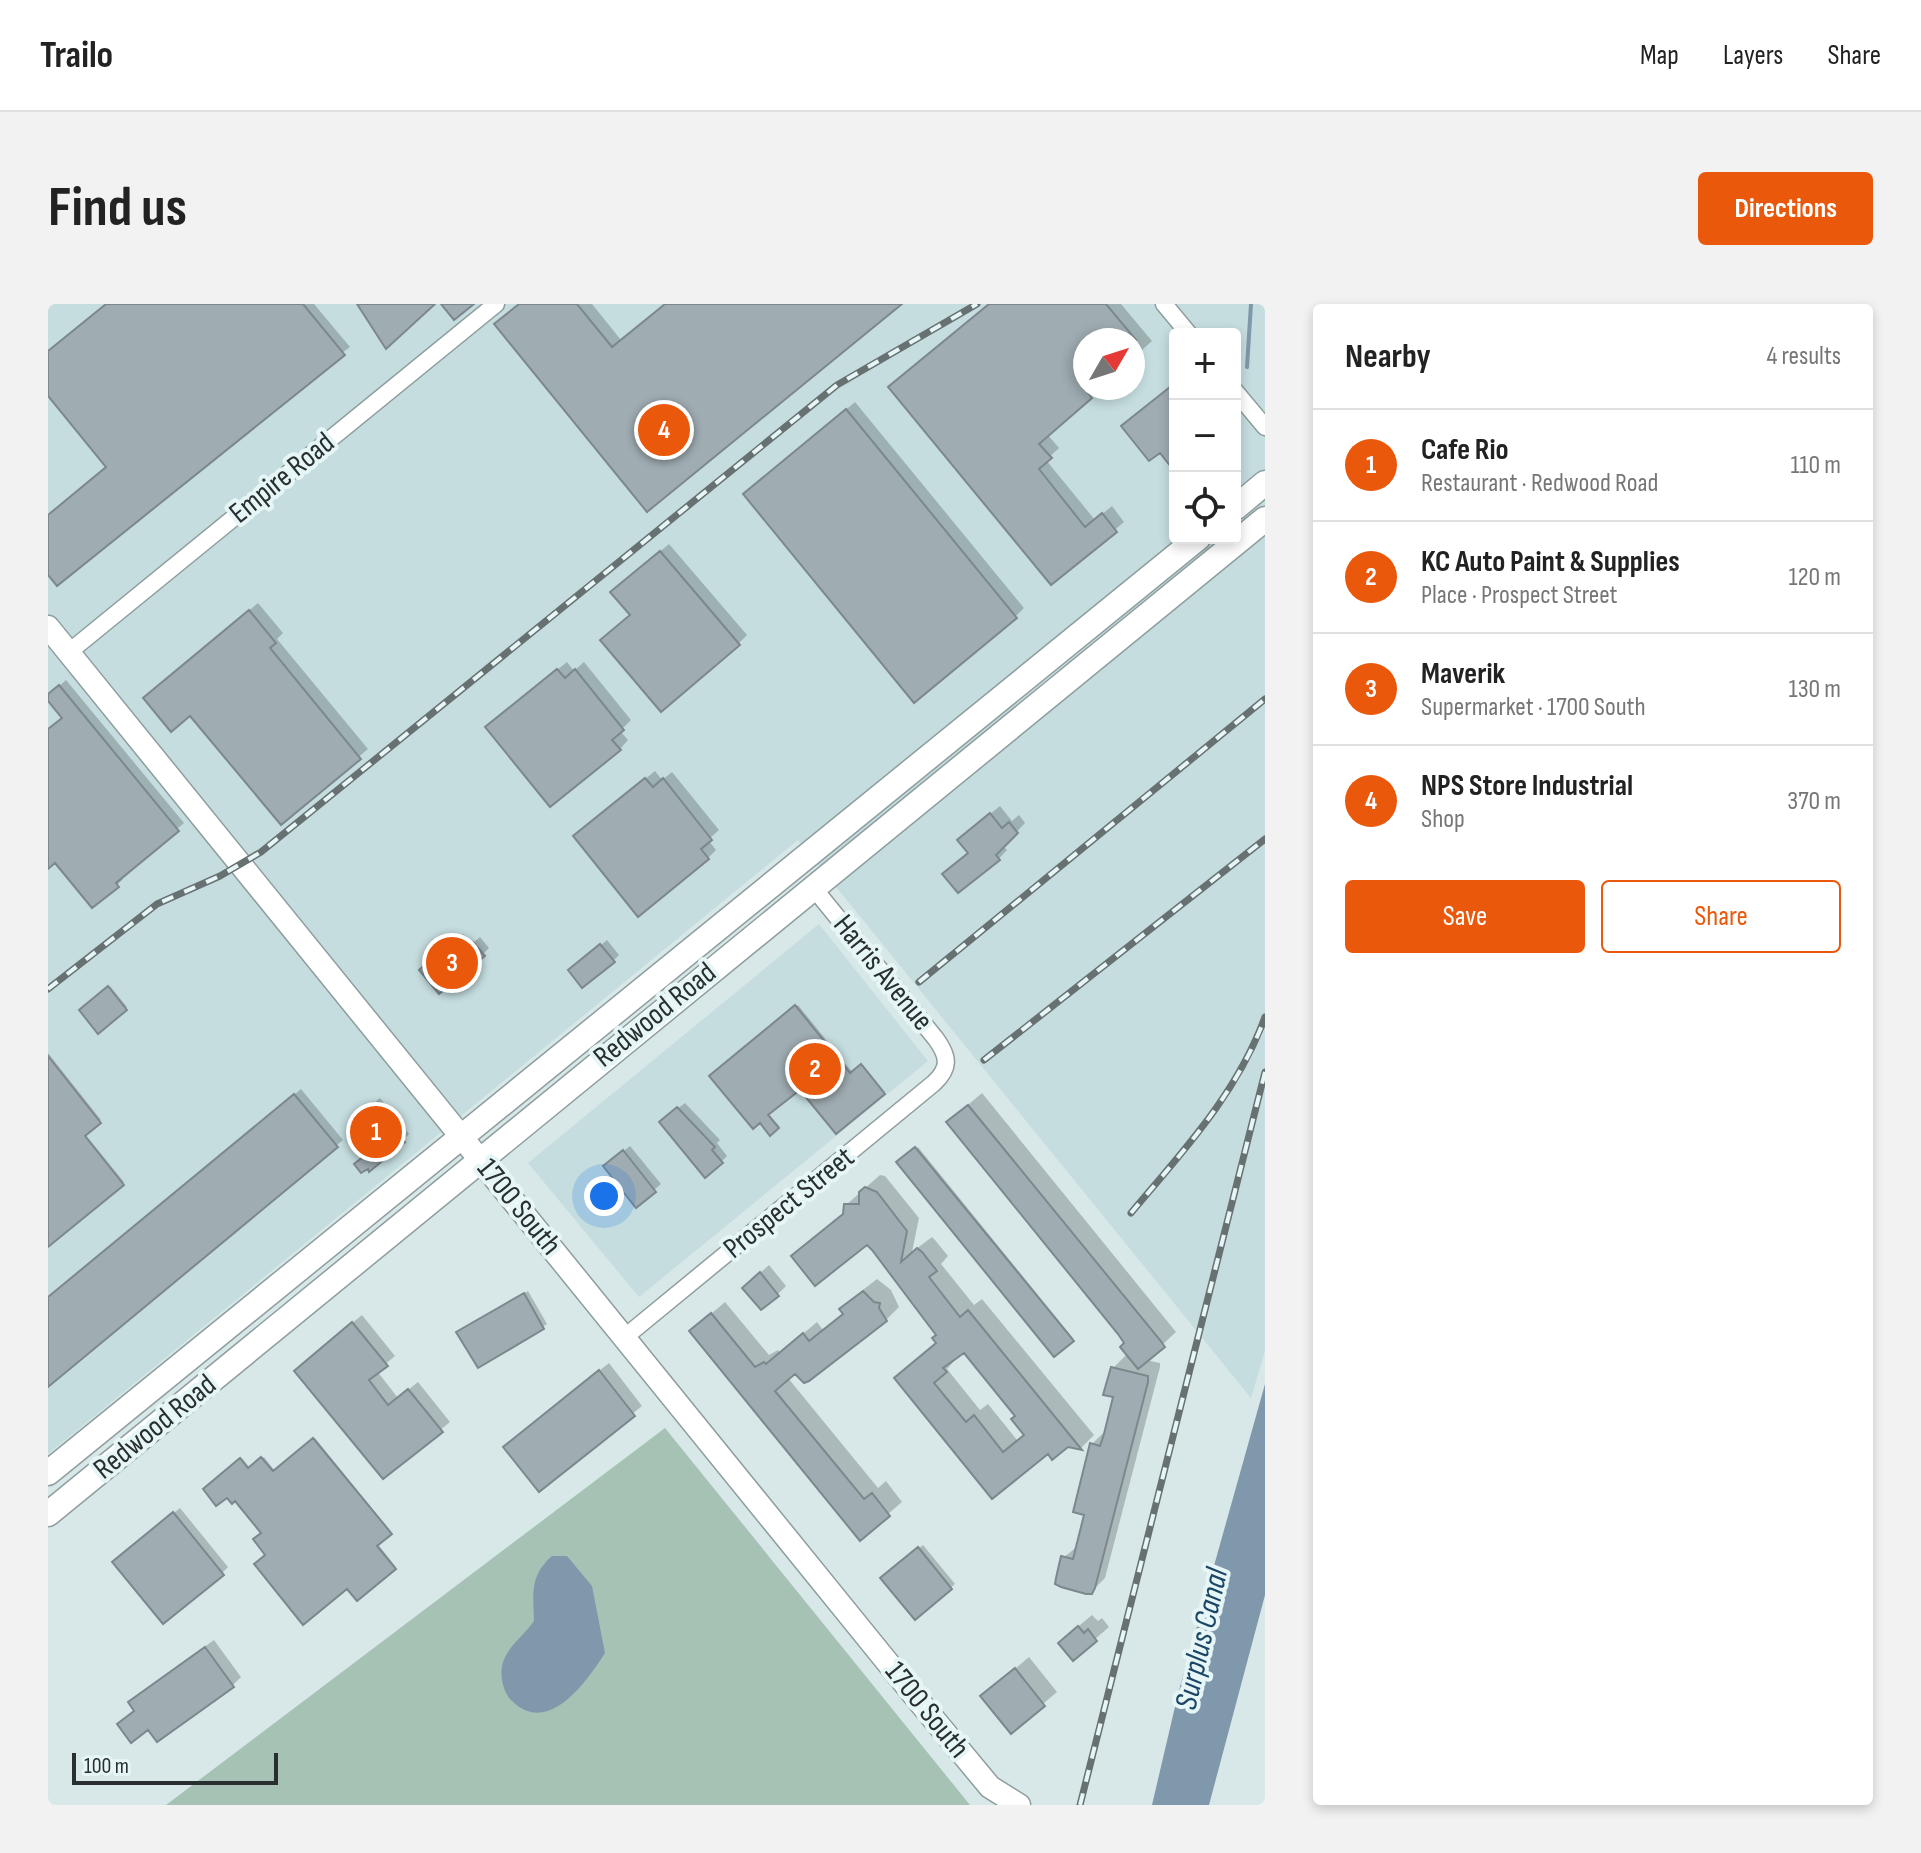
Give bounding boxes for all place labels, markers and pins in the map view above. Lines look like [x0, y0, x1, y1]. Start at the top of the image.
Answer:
pin: 4 [638, 400, 690, 460]
pin: 3 [426, 933, 478, 993]
pin: 2 [789, 1039, 841, 1099]
pin: 1 [350, 1102, 402, 1162]

